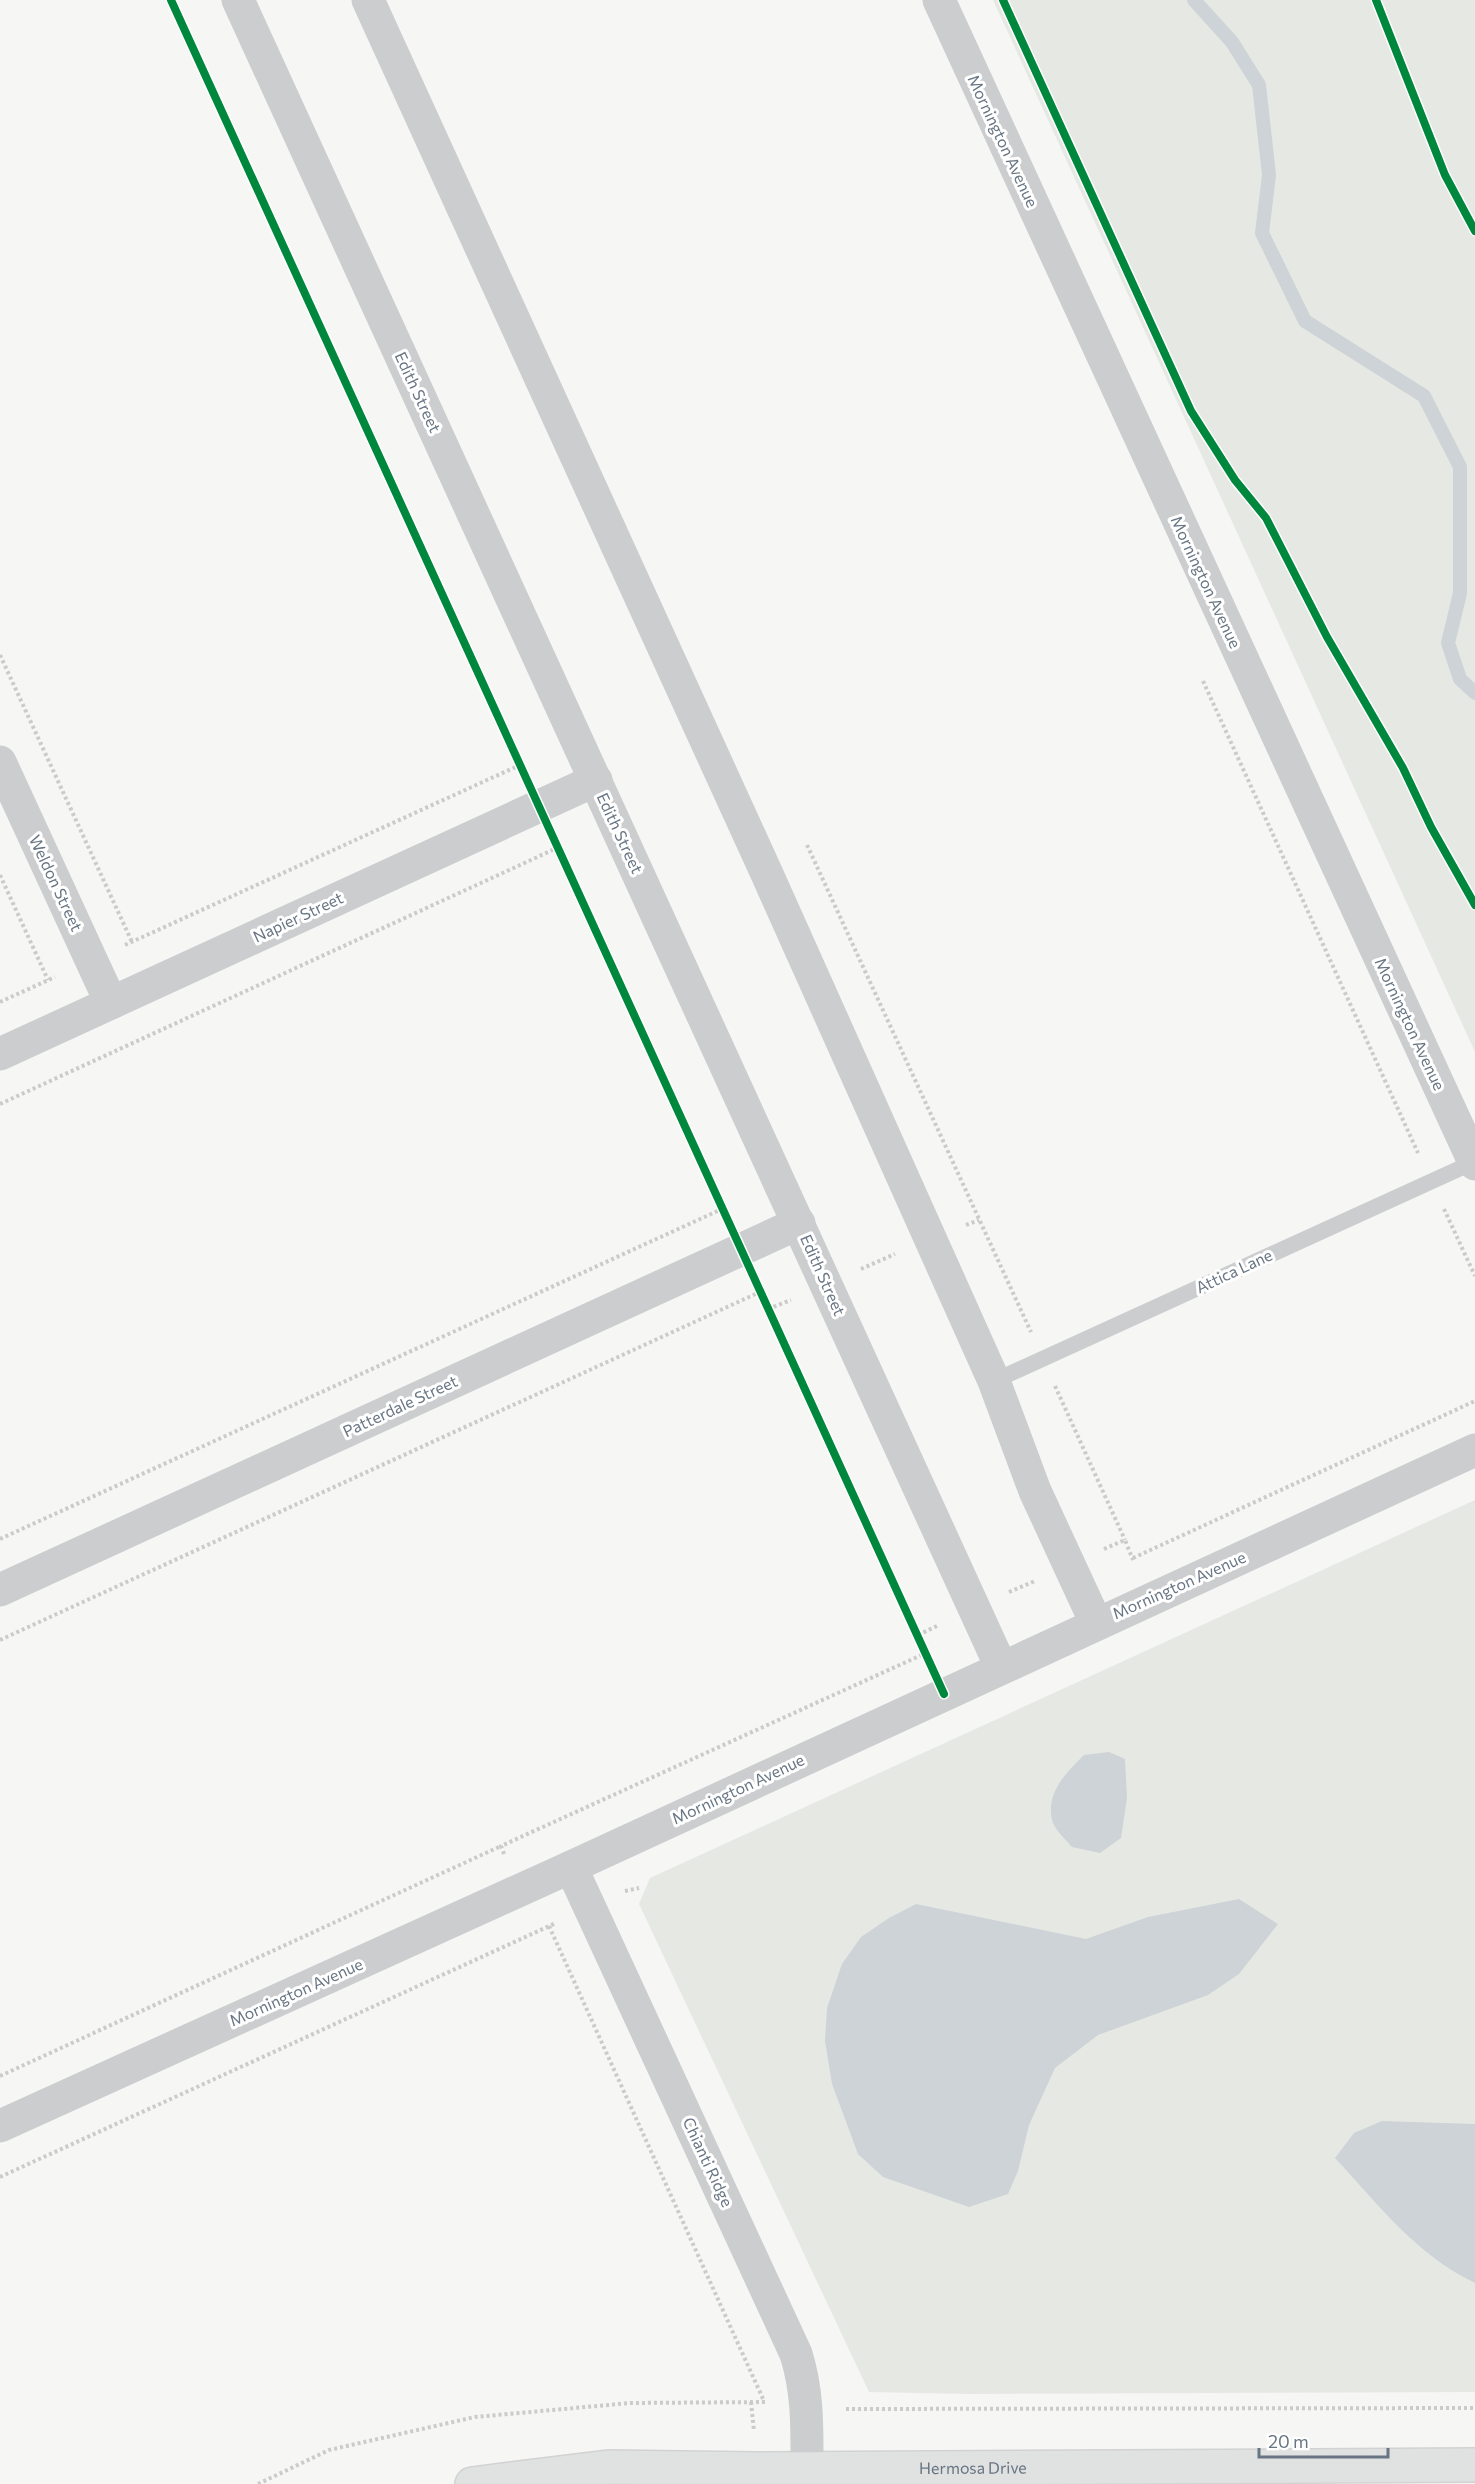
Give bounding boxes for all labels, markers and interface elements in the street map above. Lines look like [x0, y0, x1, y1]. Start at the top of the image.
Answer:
street label: Mornington Avenue [964, 72, 1042, 210]
street label: Edith Street [391, 348, 446, 436]
street label: Mornington Avenue [1167, 513, 1245, 651]
street label: Edith Street [593, 789, 648, 877]
street label: Weldon Street [26, 832, 87, 934]
street label: Napier Street [250, 887, 346, 946]
street label: Mornington Avenue [1371, 955, 1449, 1093]
street label: Edith Street [797, 1231, 850, 1319]
street label: Attica Lane [1193, 1245, 1275, 1297]
street label: Patterdale Street [339, 1370, 461, 1440]
street label: Mornington Avenue [1109, 1547, 1248, 1622]
street label: Mornington Avenue [669, 1750, 807, 1828]
street label: Mornington Avenue [226, 1954, 365, 2029]
street label: Chianti Ridge [679, 2114, 737, 2210]
scale bar [1259, 2421, 1388, 2459]
text: 20 m [1268, 2430, 1309, 2452]
street label: Hermosa Drive [919, 2457, 1027, 2477]

